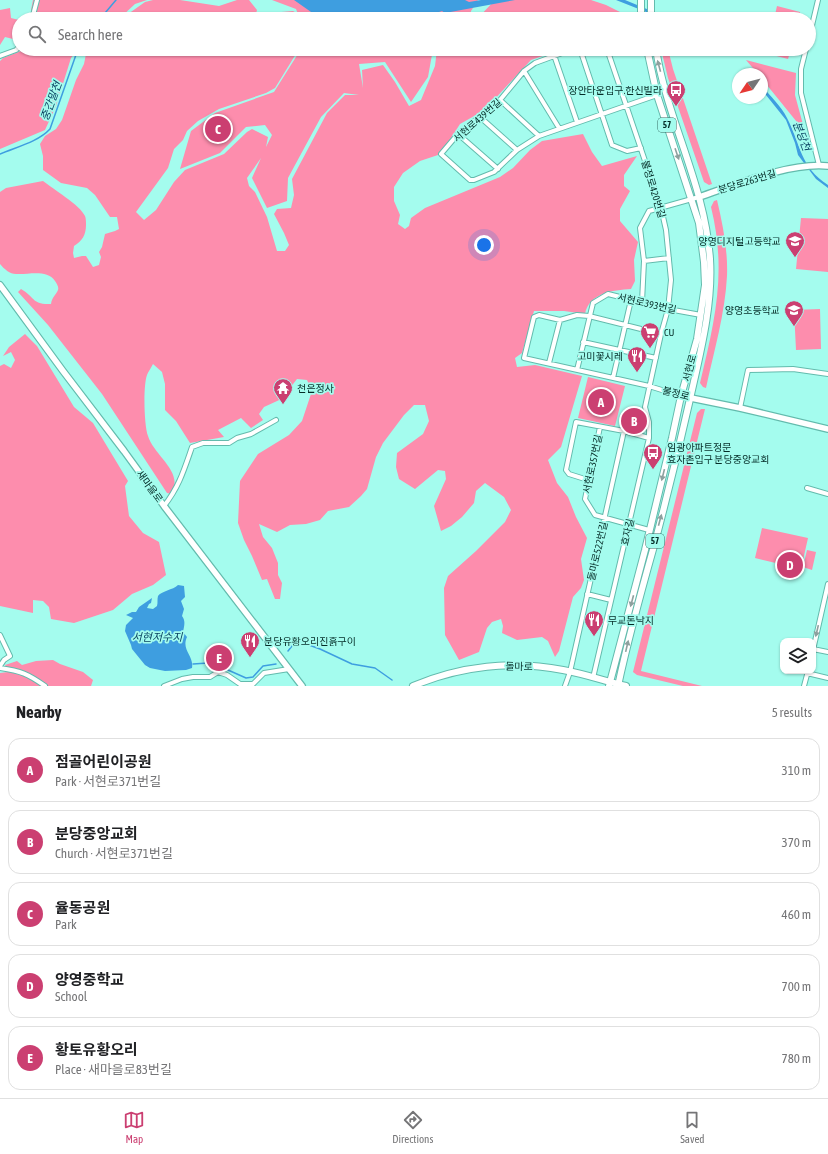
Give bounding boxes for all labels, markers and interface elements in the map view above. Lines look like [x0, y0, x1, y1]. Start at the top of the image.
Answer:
search box [12, 12, 816, 56]
icon: search [26, 23, 48, 45]
text: Search here [58, 26, 123, 43]
one-way arrow [656, 60, 662, 72]
north arrow [732, 68, 768, 104]
water label: 중간말천 [38, 78, 64, 122]
bus stop icon: 장안타운입구.한신빌라 [665, 79, 687, 107]
place label: 장안타운입구.한신빌라 [568, 85, 663, 96]
street label: 서현로439번길 [451, 97, 504, 144]
pin: C [205, 114, 231, 144]
road number: 57 [658, 118, 676, 132]
water label: 분당천 [791, 120, 814, 154]
one-way arrow [674, 148, 680, 160]
street label: 불정로420번길 [639, 159, 668, 219]
street label: 분당로263번길 [717, 167, 777, 196]
school or university icon: 양영디지털고등학교 [784, 230, 806, 258]
your location [474, 235, 494, 255]
place label: 양영디지털고등학교 [698, 236, 781, 247]
street label: 서현로393번길 [616, 291, 677, 316]
school or university icon: 양영초등학교 [783, 299, 805, 327]
place label: 양영초등학교 [725, 305, 780, 316]
supermarket icon: CU [639, 321, 661, 349]
place label: CU [664, 327, 675, 338]
restaurant icon: 고미꽃시레 [626, 345, 648, 373]
place label: 고미꽃시레 [577, 351, 623, 362]
street label: 서현로 [681, 353, 698, 383]
temple icon: 천은정사 [272, 377, 294, 405]
place label: 천은정사 [297, 383, 335, 394]
street label: 불정로 [661, 385, 691, 402]
pin: A [588, 387, 614, 417]
pin: B [621, 406, 647, 436]
street label: 서현로357번길 [581, 434, 604, 495]
bus stop icon: 임광아파트정문 효자촌입구 분당중앙교회 [642, 442, 664, 470]
place label: 임광아파트정문 효자촌입구 분당중앙교회 [667, 442, 770, 465]
street label: 새마을로 [134, 468, 165, 504]
one-way arrow [660, 469, 666, 481]
one-way arrow [658, 514, 664, 527]
street label: 효자길 [619, 517, 636, 547]
street label: 돌마로522번길 [585, 521, 610, 582]
road number: 57 [646, 534, 664, 548]
pin: D [777, 550, 803, 580]
one-way arrow [628, 595, 634, 607]
restaurant icon: 무교돈낙지 [583, 609, 605, 637]
place label: 무교돈낙지 [608, 615, 654, 626]
one-way arrow [814, 625, 820, 637]
restaurant icon: 분당유황오리진흙구이 [239, 630, 261, 658]
water label: 서현저수지 [132, 631, 183, 643]
place label: 분당유황오리진흙구이 [264, 636, 356, 647]
map controls [780, 638, 816, 674]
button: layers [780, 638, 816, 674]
one-way arrow [625, 640, 631, 652]
pin: E [206, 643, 232, 673]
street label: 돌마로 [505, 661, 533, 672]
text: Nearby [16, 702, 62, 722]
text: 5 results [772, 705, 812, 720]
text: 점골어린이공원 [55, 753, 152, 770]
text: A [27, 763, 33, 778]
text: 310 m [782, 763, 811, 778]
text: Park · 서현로371번길 [55, 774, 161, 789]
text: 분당중앙교회 [55, 825, 138, 842]
text: B [27, 835, 33, 850]
text: 370 m [782, 835, 811, 850]
text: Church · 서현로371번길 [55, 846, 173, 861]
text: 율동공원 [55, 899, 110, 916]
text: C [27, 907, 33, 922]
text: 460 m [782, 907, 811, 922]
text: Park [55, 917, 77, 932]
text: 양영중학교 [55, 971, 124, 988]
text: D [26, 979, 34, 994]
text: 700 m [782, 979, 811, 994]
text: School [55, 989, 87, 1004]
text: 황토유황오리 [55, 1041, 138, 1058]
text: E [27, 1051, 33, 1066]
text: 780 m [782, 1051, 811, 1066]
text: Place · 새마을로83번길 [55, 1062, 172, 1077]
tab: Map [123, 1109, 145, 1145]
tab: Directions [392, 1109, 433, 1145]
tab: Saved [680, 1109, 705, 1145]

